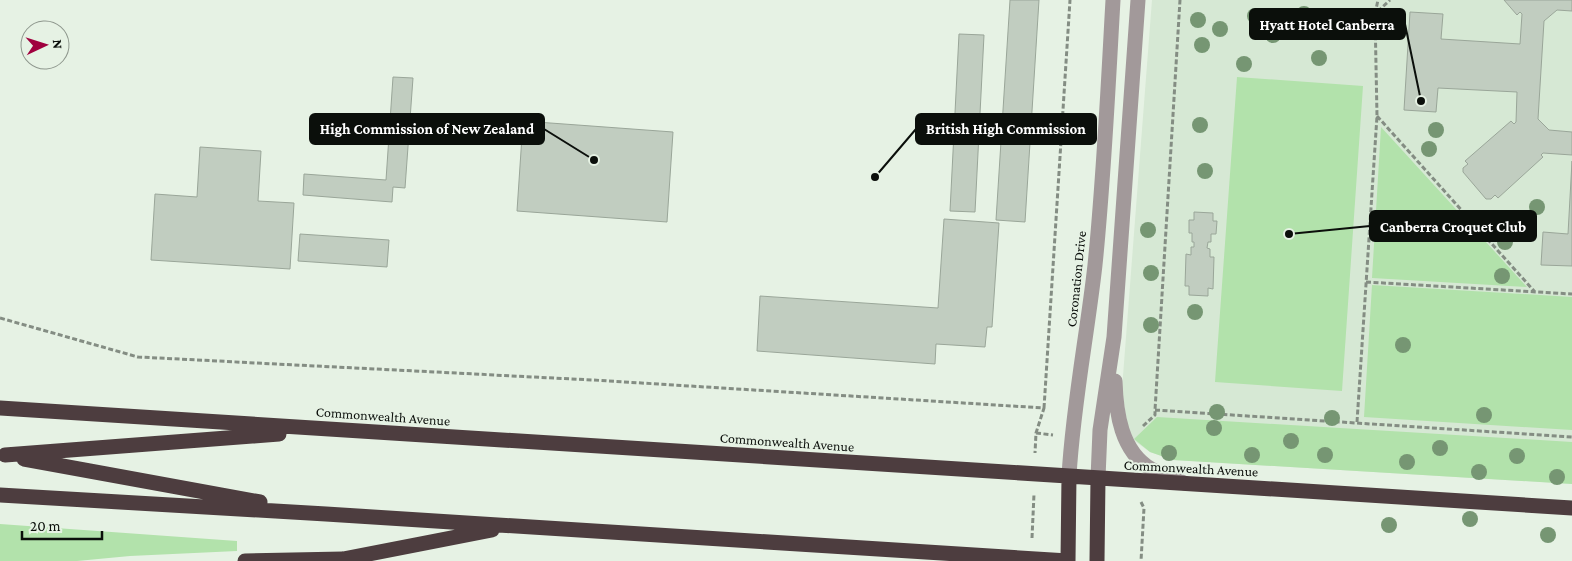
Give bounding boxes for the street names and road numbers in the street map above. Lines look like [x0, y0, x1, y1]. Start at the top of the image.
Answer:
street label: Coronation Drive [1063, 230, 1089, 328]
street label: Commonwealth Avenue [315, 403, 451, 429]
street label: Commonwealth Avenue [719, 429, 855, 455]
street label: Commonwealth Avenue [1123, 456, 1259, 480]

